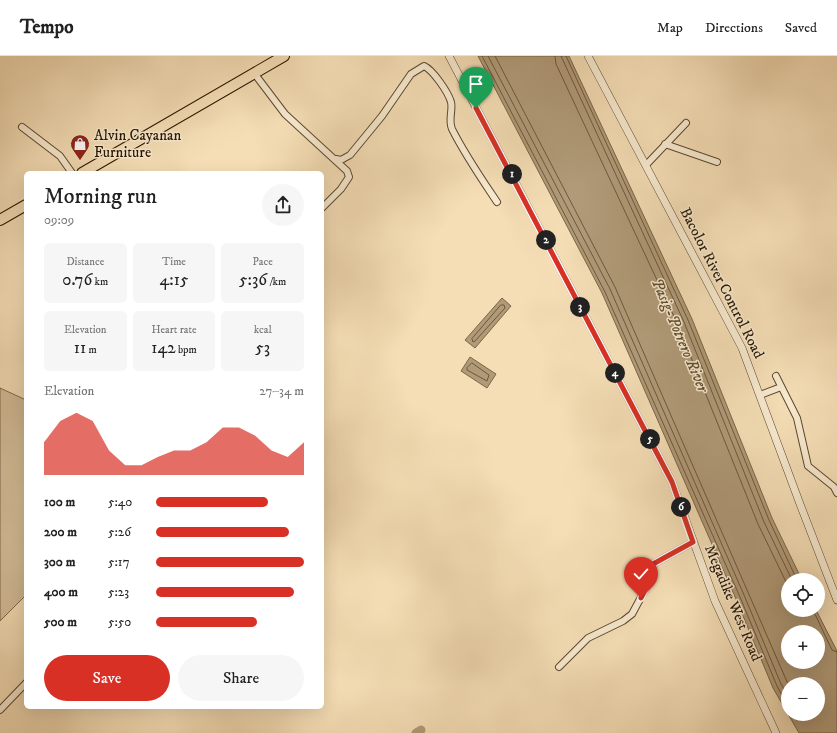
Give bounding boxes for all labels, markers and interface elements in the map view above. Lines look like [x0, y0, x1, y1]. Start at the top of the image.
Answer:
text: Tempo [20, 16, 73, 39]
text: Map [657, 19, 683, 37]
text: Directions [705, 19, 763, 37]
text: Saved [785, 19, 817, 37]
pin [459, 67, 493, 108]
icon: arrive [465, 73, 487, 95]
place label: Alvin Cayanan Furniture [94, 126, 181, 162]
shop icon: Alvin Cayanan Furniture [69, 133, 91, 161]
pin: 1 [502, 164, 522, 184]
text: 1 [510, 167, 514, 181]
text: Morning run [44, 183, 157, 210]
button: share [262, 184, 304, 226]
street label: Bacolor River Control Road [676, 204, 769, 362]
text: 09:09 [44, 212, 74, 228]
pin: 2 [536, 230, 556, 250]
text: 2 [543, 233, 549, 247]
text: Distance [66, 255, 104, 269]
text: Time [162, 255, 186, 269]
text: Pace [252, 255, 273, 269]
text: 0.76 [62, 269, 92, 291]
text: 4:15 [160, 269, 188, 291]
text: 5:36 [239, 269, 267, 291]
text: km [92, 275, 108, 289]
text: /km [267, 275, 286, 289]
water label: Pasig-Potrero River [647, 275, 714, 396]
pin: 3 [570, 297, 590, 317]
text: 3 [578, 300, 582, 314]
text: Elevation [64, 323, 107, 337]
text: Heart rate [151, 323, 197, 337]
text: kcal [254, 323, 272, 337]
text: 11 [74, 337, 86, 359]
text: 142 [151, 337, 176, 359]
text: 53 [255, 337, 270, 359]
text: m [86, 343, 97, 357]
text: bpm [176, 343, 197, 357]
pin: 4 [605, 363, 625, 383]
text: 4 [612, 366, 618, 380]
text: Elevation [44, 383, 94, 399]
text: 27–34 m [259, 383, 304, 399]
pin: 5 [640, 429, 660, 449]
text: 5 [647, 432, 653, 446]
text: 100 m [44, 494, 75, 510]
text: 5:40 [108, 494, 132, 510]
pin: 6 [671, 497, 691, 517]
text: 6 [678, 500, 684, 514]
text: 200 m [44, 524, 77, 540]
text: 5:26 [108, 524, 131, 540]
street label: Megadike West Road [700, 542, 766, 665]
text: 300 m [44, 554, 75, 570]
text: 5:17 [108, 554, 129, 570]
pin [624, 557, 658, 598]
icon: check [630, 563, 652, 585]
map controls [781, 573, 825, 721]
button: locate [781, 573, 825, 617]
text: 400 m [44, 584, 78, 600]
text: 5:23 [108, 584, 129, 600]
text: 500 m [44, 614, 77, 630]
text: 5:50 [108, 614, 131, 630]
button: + [781, 625, 825, 669]
button: Save [44, 655, 170, 701]
button: Share [178, 655, 304, 701]
button: − [781, 677, 825, 721]

